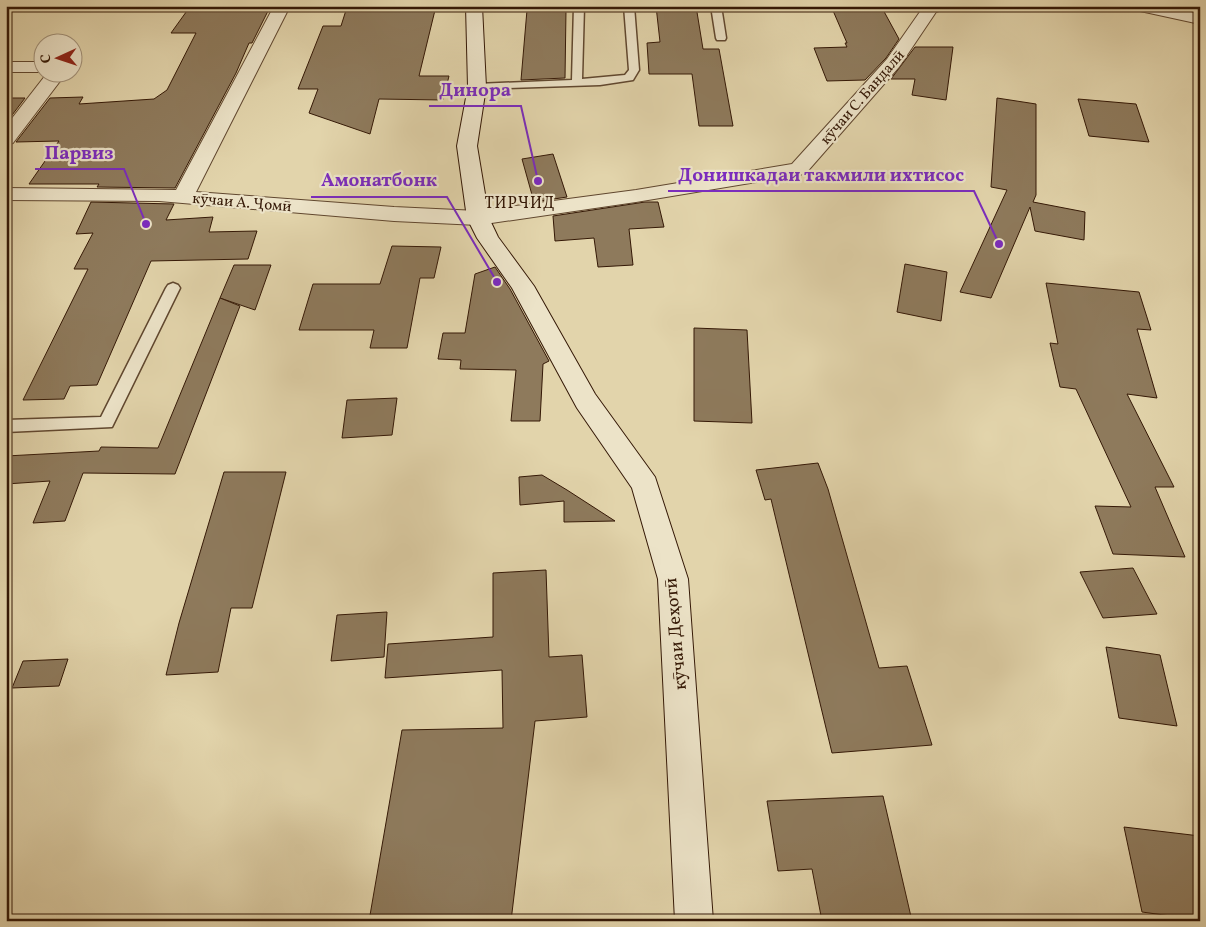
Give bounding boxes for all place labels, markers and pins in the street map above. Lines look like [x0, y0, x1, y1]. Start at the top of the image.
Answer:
callout: Динора [429, 72, 521, 106]
callout: Парвиз [35, 135, 124, 169]
callout: Донишкадаи такмили ихтисос [668, 157, 974, 191]
callout: Амонатбонк [311, 163, 447, 197]

